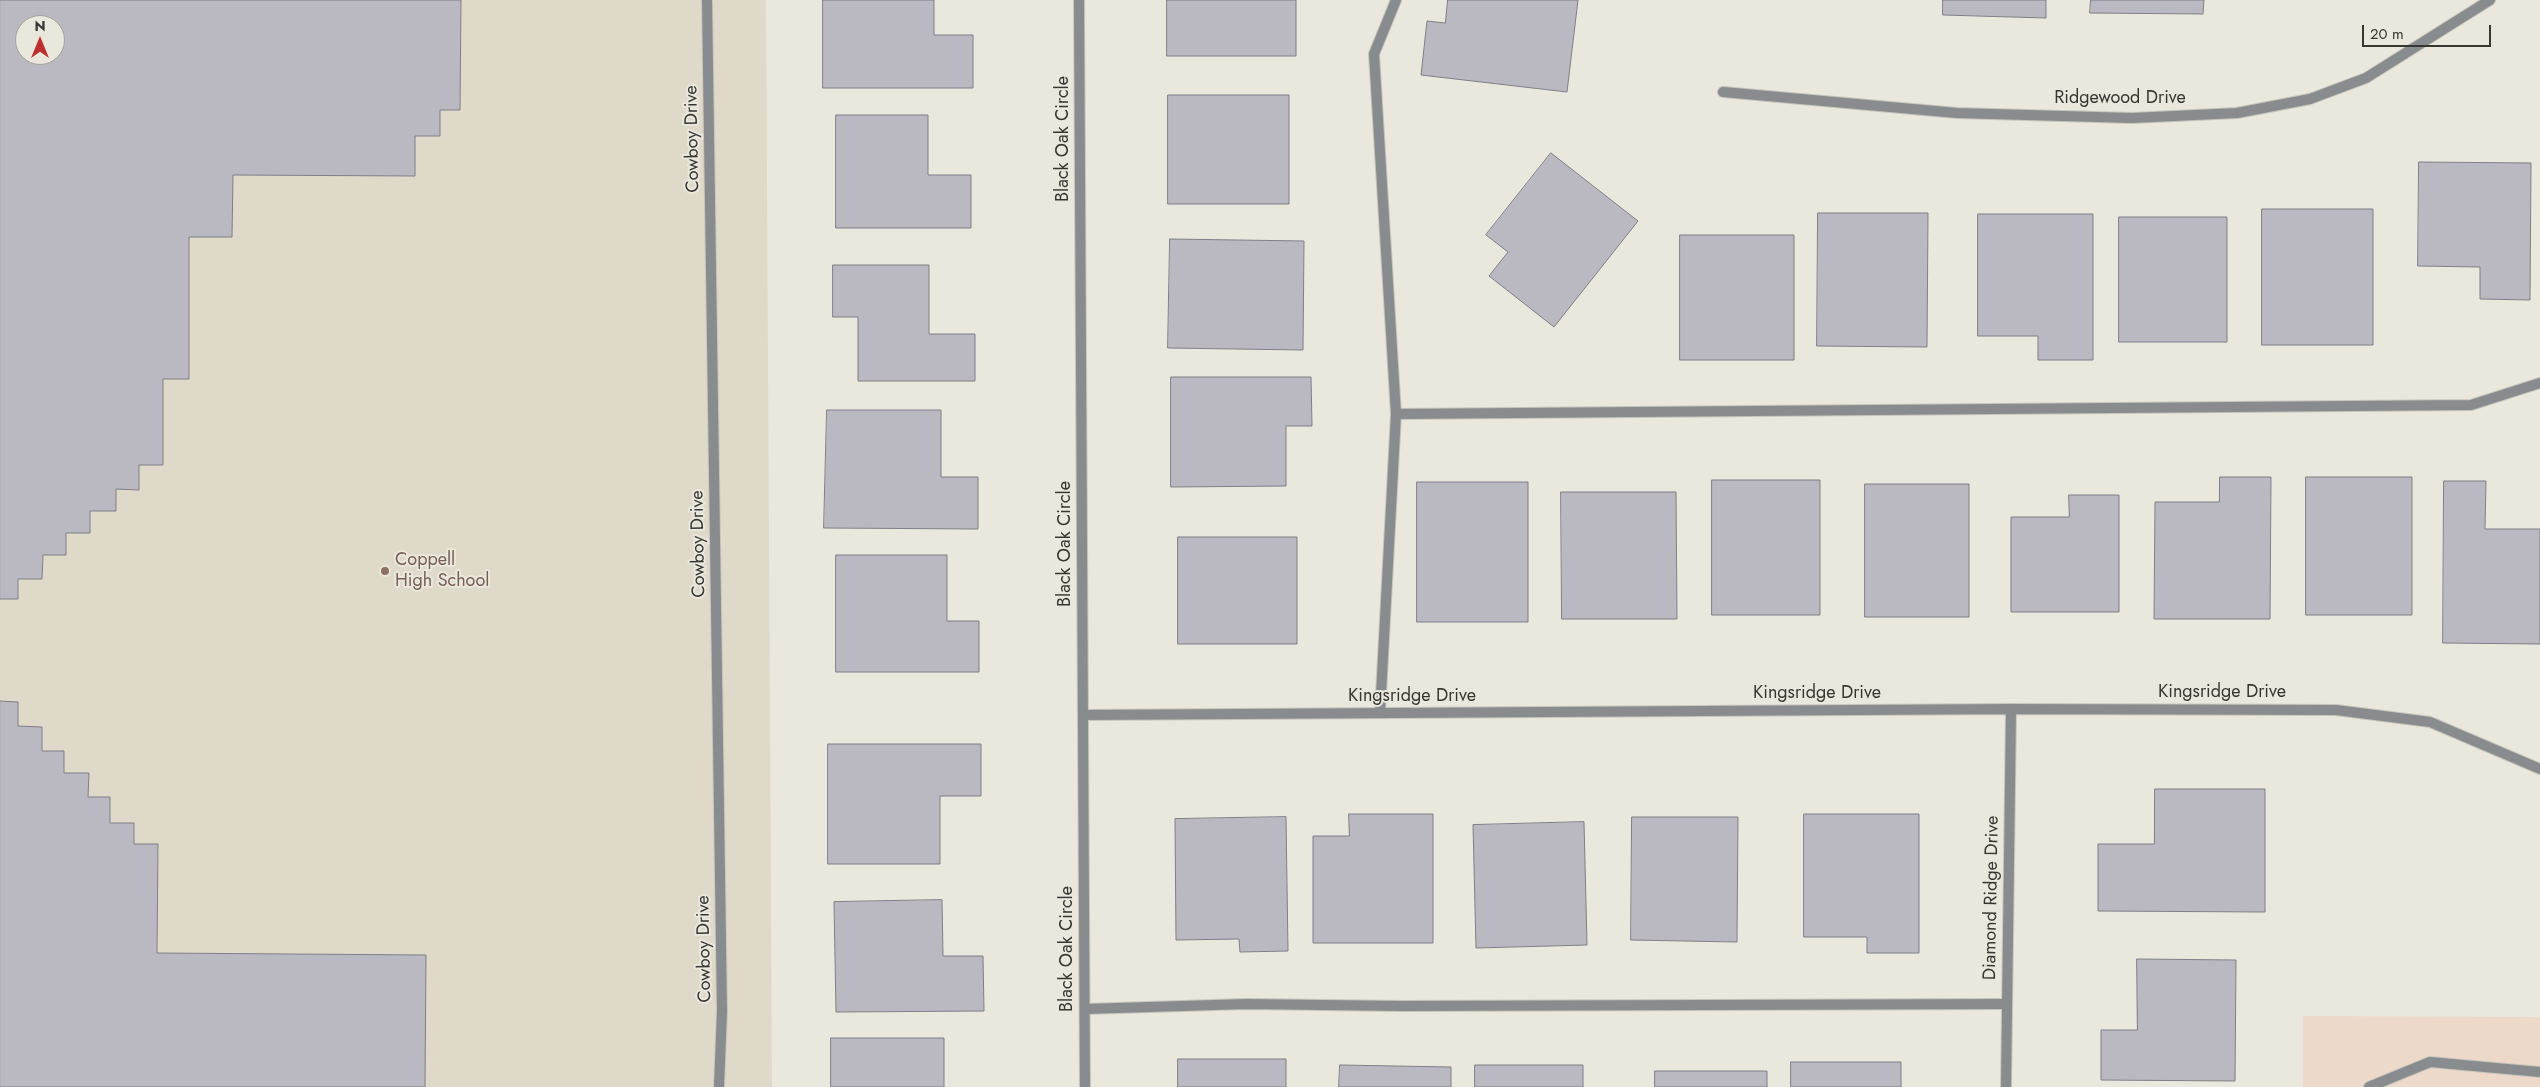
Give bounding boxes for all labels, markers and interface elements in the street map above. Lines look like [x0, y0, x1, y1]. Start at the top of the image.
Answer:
north arrow [15, 15, 65, 65]
scale bar [2365, 15, 2494, 47]
text: N [34, 16, 46, 36]
text: 20 m [2370, 23, 2404, 45]
street label: Black Oak Circle [1053, 76, 1075, 202]
street label: Cowboy Drive [681, 85, 705, 193]
street label: Ridgewood Drive [2054, 88, 2186, 110]
street label: Black Oak Circle [1055, 481, 1077, 607]
street label: Cowboy Drive [687, 490, 711, 598]
place label: Coppell High School [395, 550, 489, 592]
marker: Coppell High School [379, 565, 391, 577]
street label: Kingsridge Drive [2158, 682, 2286, 704]
street label: Kingsridge Drive [1753, 683, 1881, 705]
street label: Kingsridge Drive [1348, 686, 1476, 708]
street label: Diamond Ridge Drive [1980, 816, 2004, 980]
street label: Black Oak Circle [1057, 886, 1079, 1012]
street label: Cowboy Drive [693, 895, 717, 1003]

